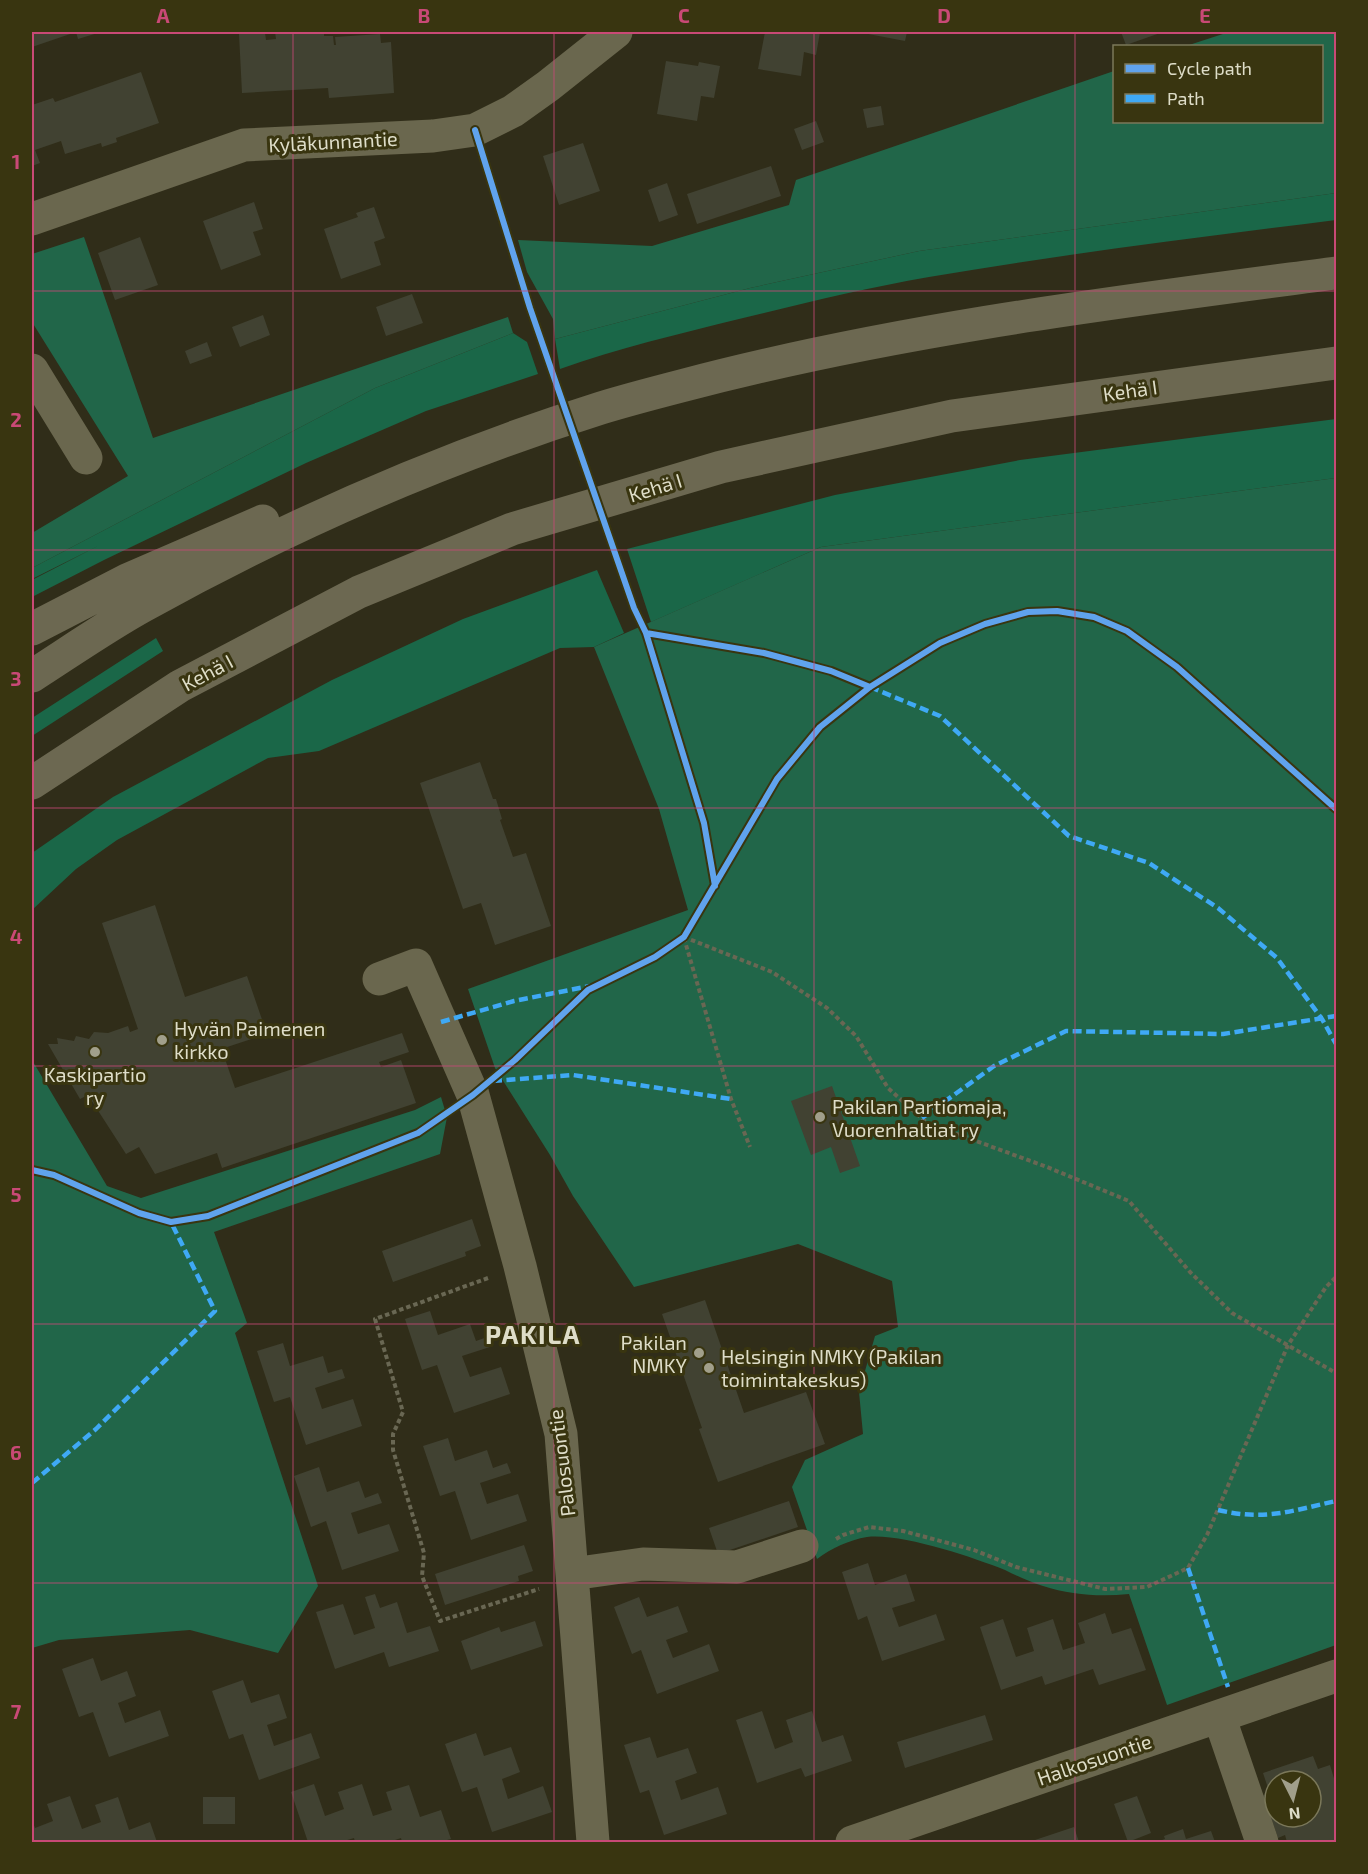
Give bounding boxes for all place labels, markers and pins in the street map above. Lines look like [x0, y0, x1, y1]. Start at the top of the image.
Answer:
place label: Hyvän Paimenen kirkko [174, 1016, 325, 1063]
marker: Hyvän Paimenen kirkko [155, 1033, 169, 1047]
marker: Kaskipartio ry [88, 1045, 102, 1059]
place label: Kaskipartio ry [44, 1062, 146, 1109]
place label: Pakilan Partiomaja, Vuorenhaltiat ry [832, 1094, 1007, 1141]
marker: Pakilan Partiomaja, Vuorenhaltiat ry [813, 1110, 827, 1124]
place label: Pakilan NMKY [621, 1330, 688, 1377]
place label: Helsingin NMKY (Pakilan toimintakeskus) [721, 1344, 942, 1391]
marker: Pakilan NMKY [692, 1346, 706, 1360]
marker: Helsingin NMKY (Pakilan toimintakeskus) [702, 1361, 716, 1375]

